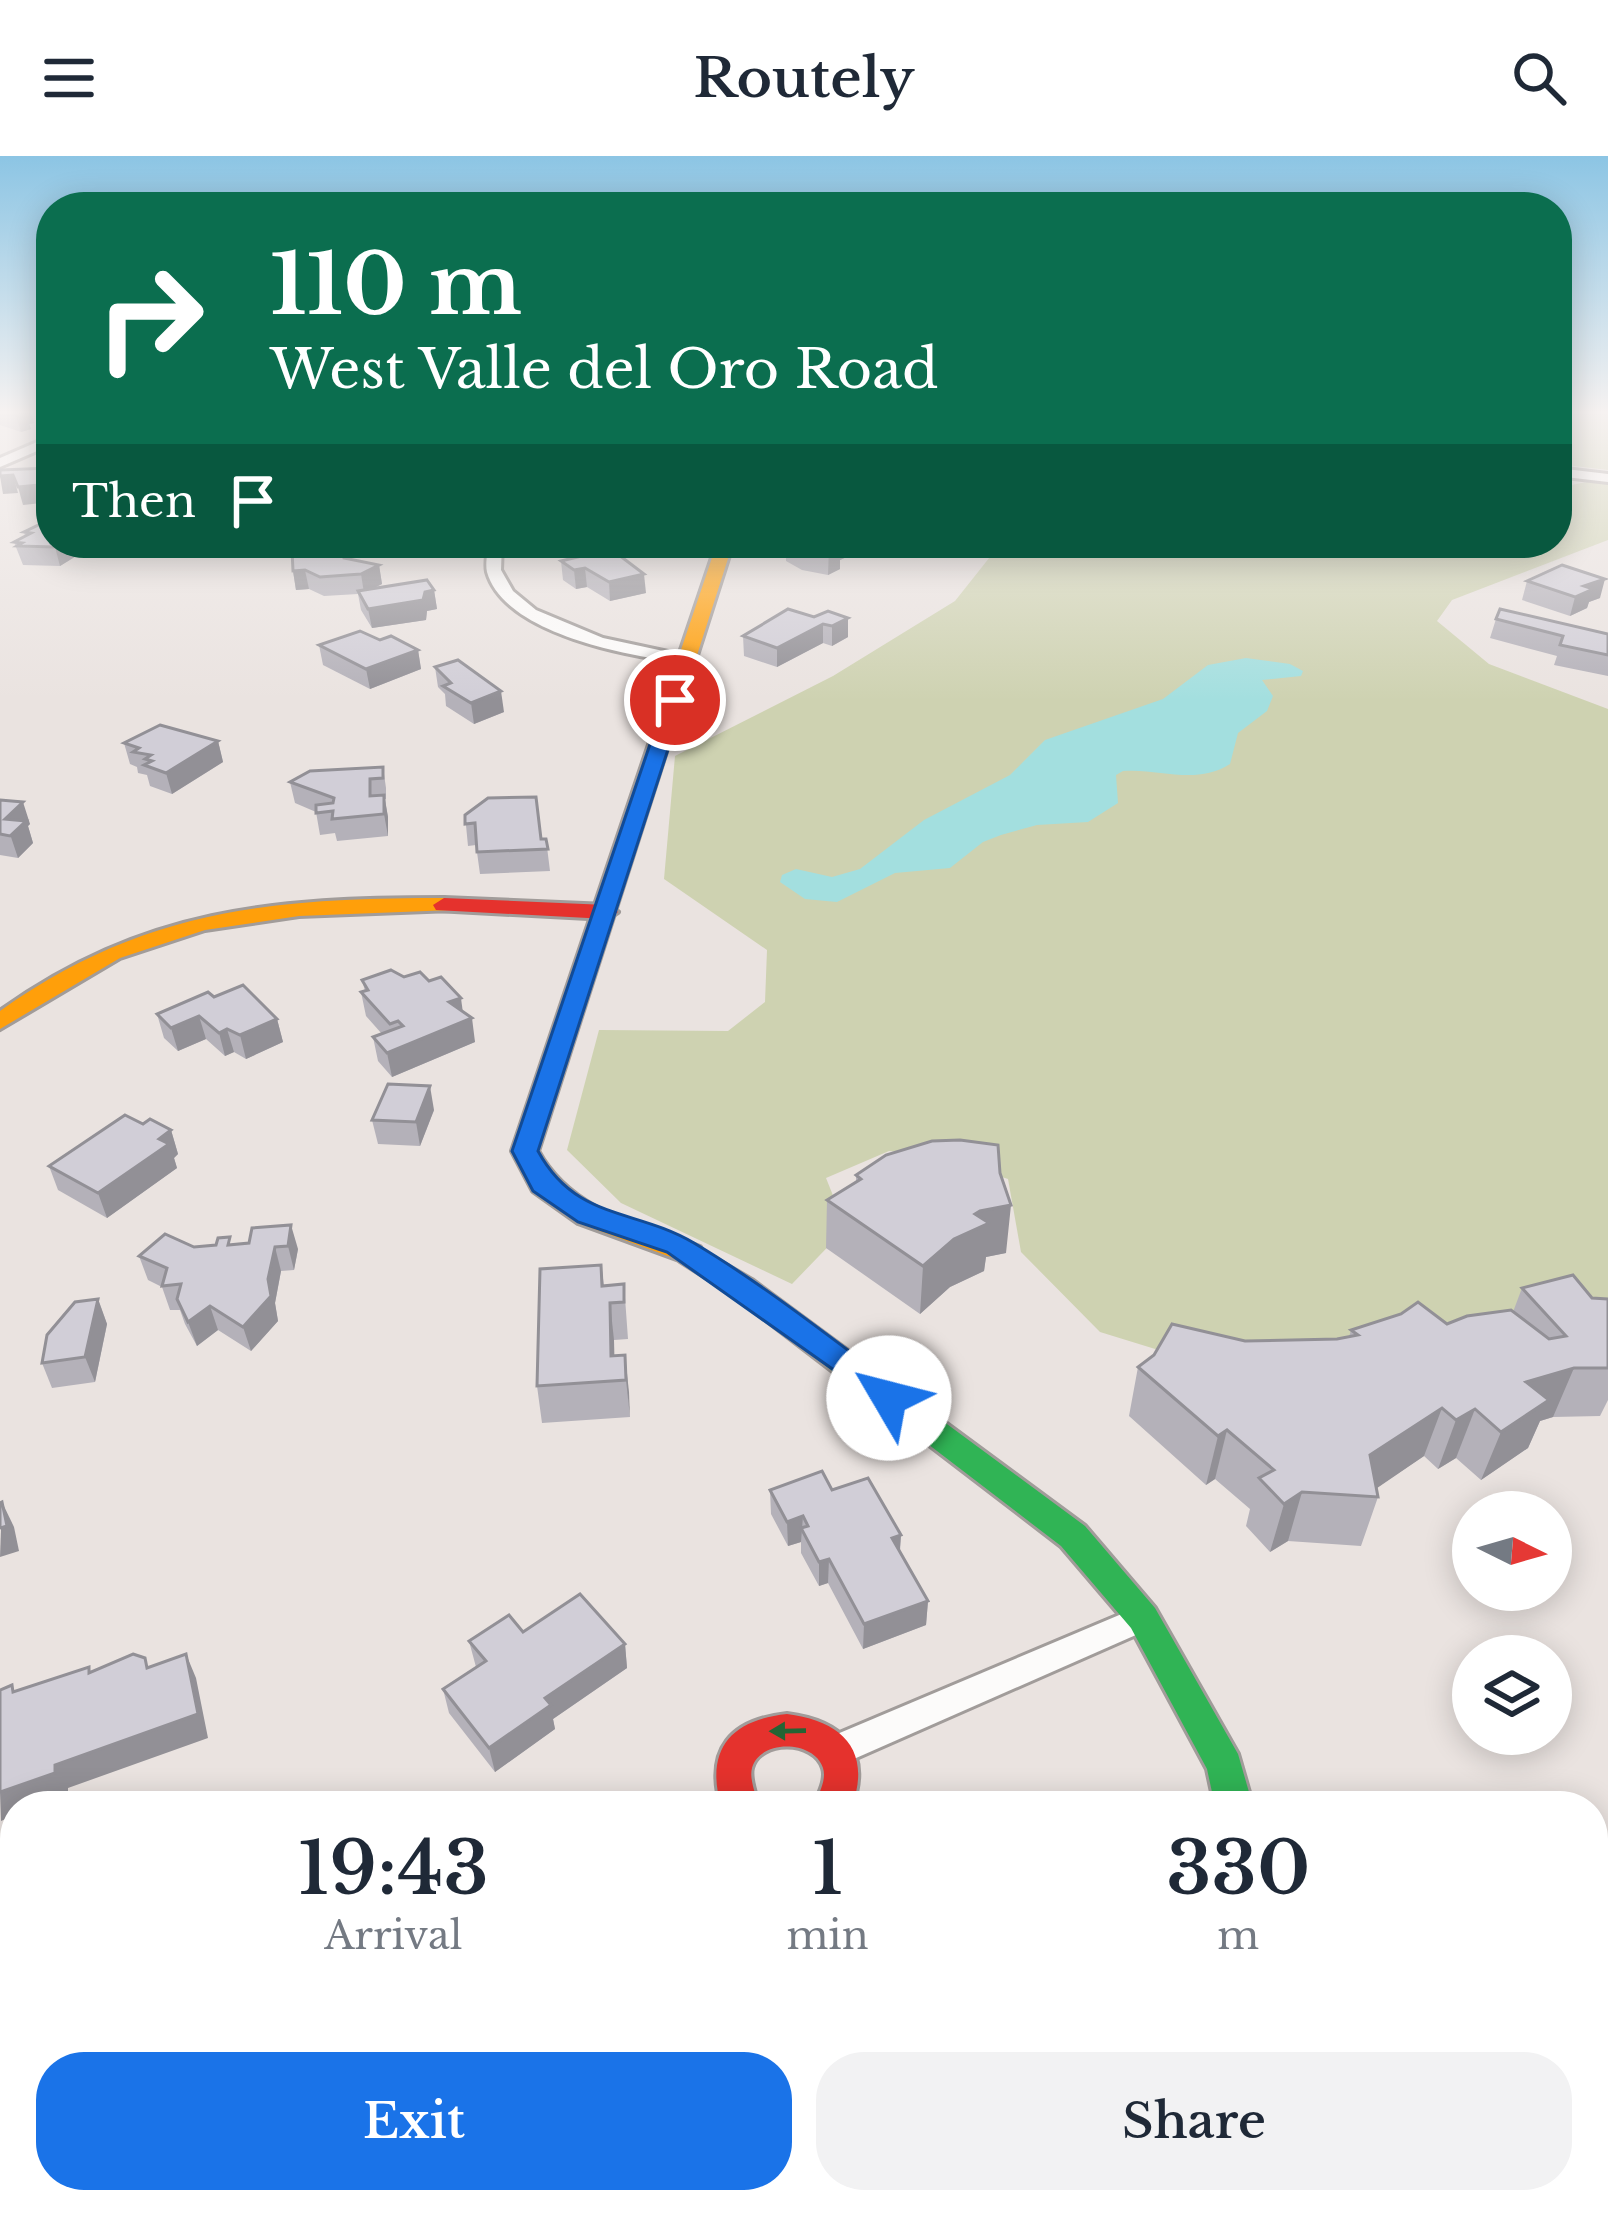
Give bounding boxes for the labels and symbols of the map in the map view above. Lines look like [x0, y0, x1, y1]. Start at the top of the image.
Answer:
pin [624, 649, 726, 751]
position arrow [826, 1335, 952, 1461]
north arrow [1452, 1491, 1572, 1611]
one-way arrow [768, 1721, 806, 1741]

